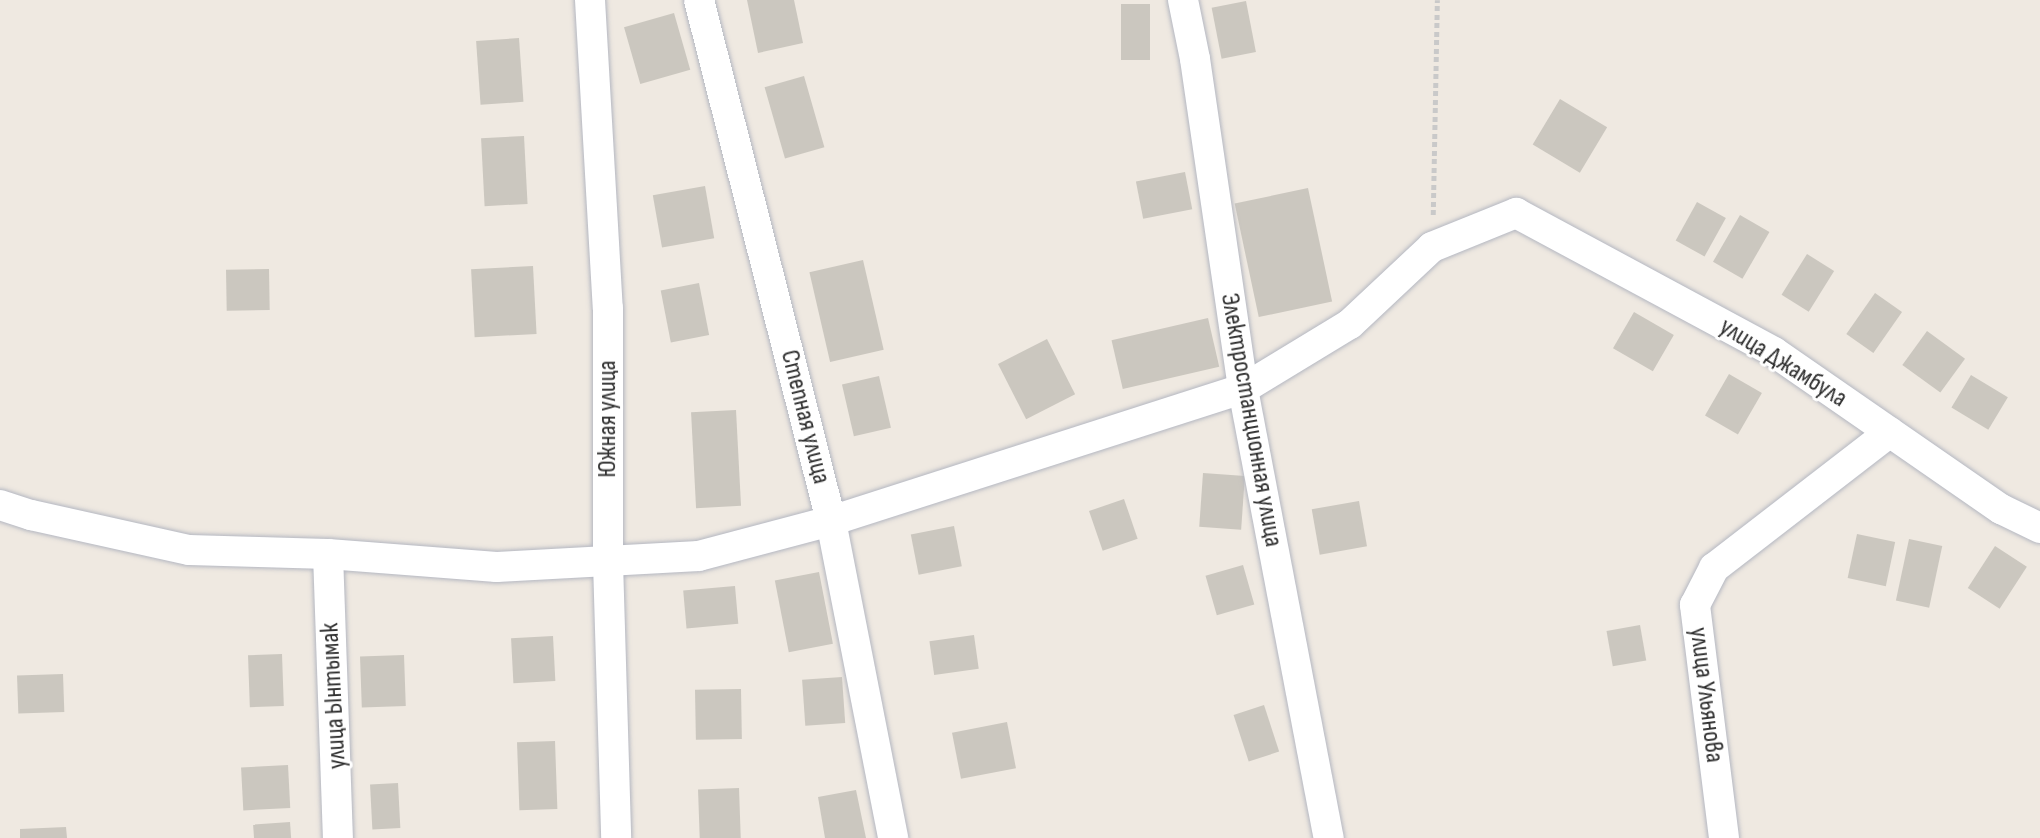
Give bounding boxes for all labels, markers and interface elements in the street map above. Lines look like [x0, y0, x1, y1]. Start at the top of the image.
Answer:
street label: Электростанционная улица [1213, 291, 1289, 549]
street label: улица Джамбула [1713, 311, 1853, 415]
street label: Степная улица [773, 347, 837, 487]
street label: Южная улица [592, 360, 624, 478]
street label: улица Ынтымак [315, 622, 353, 770]
street label: улица Ульянова [1682, 626, 1730, 764]

